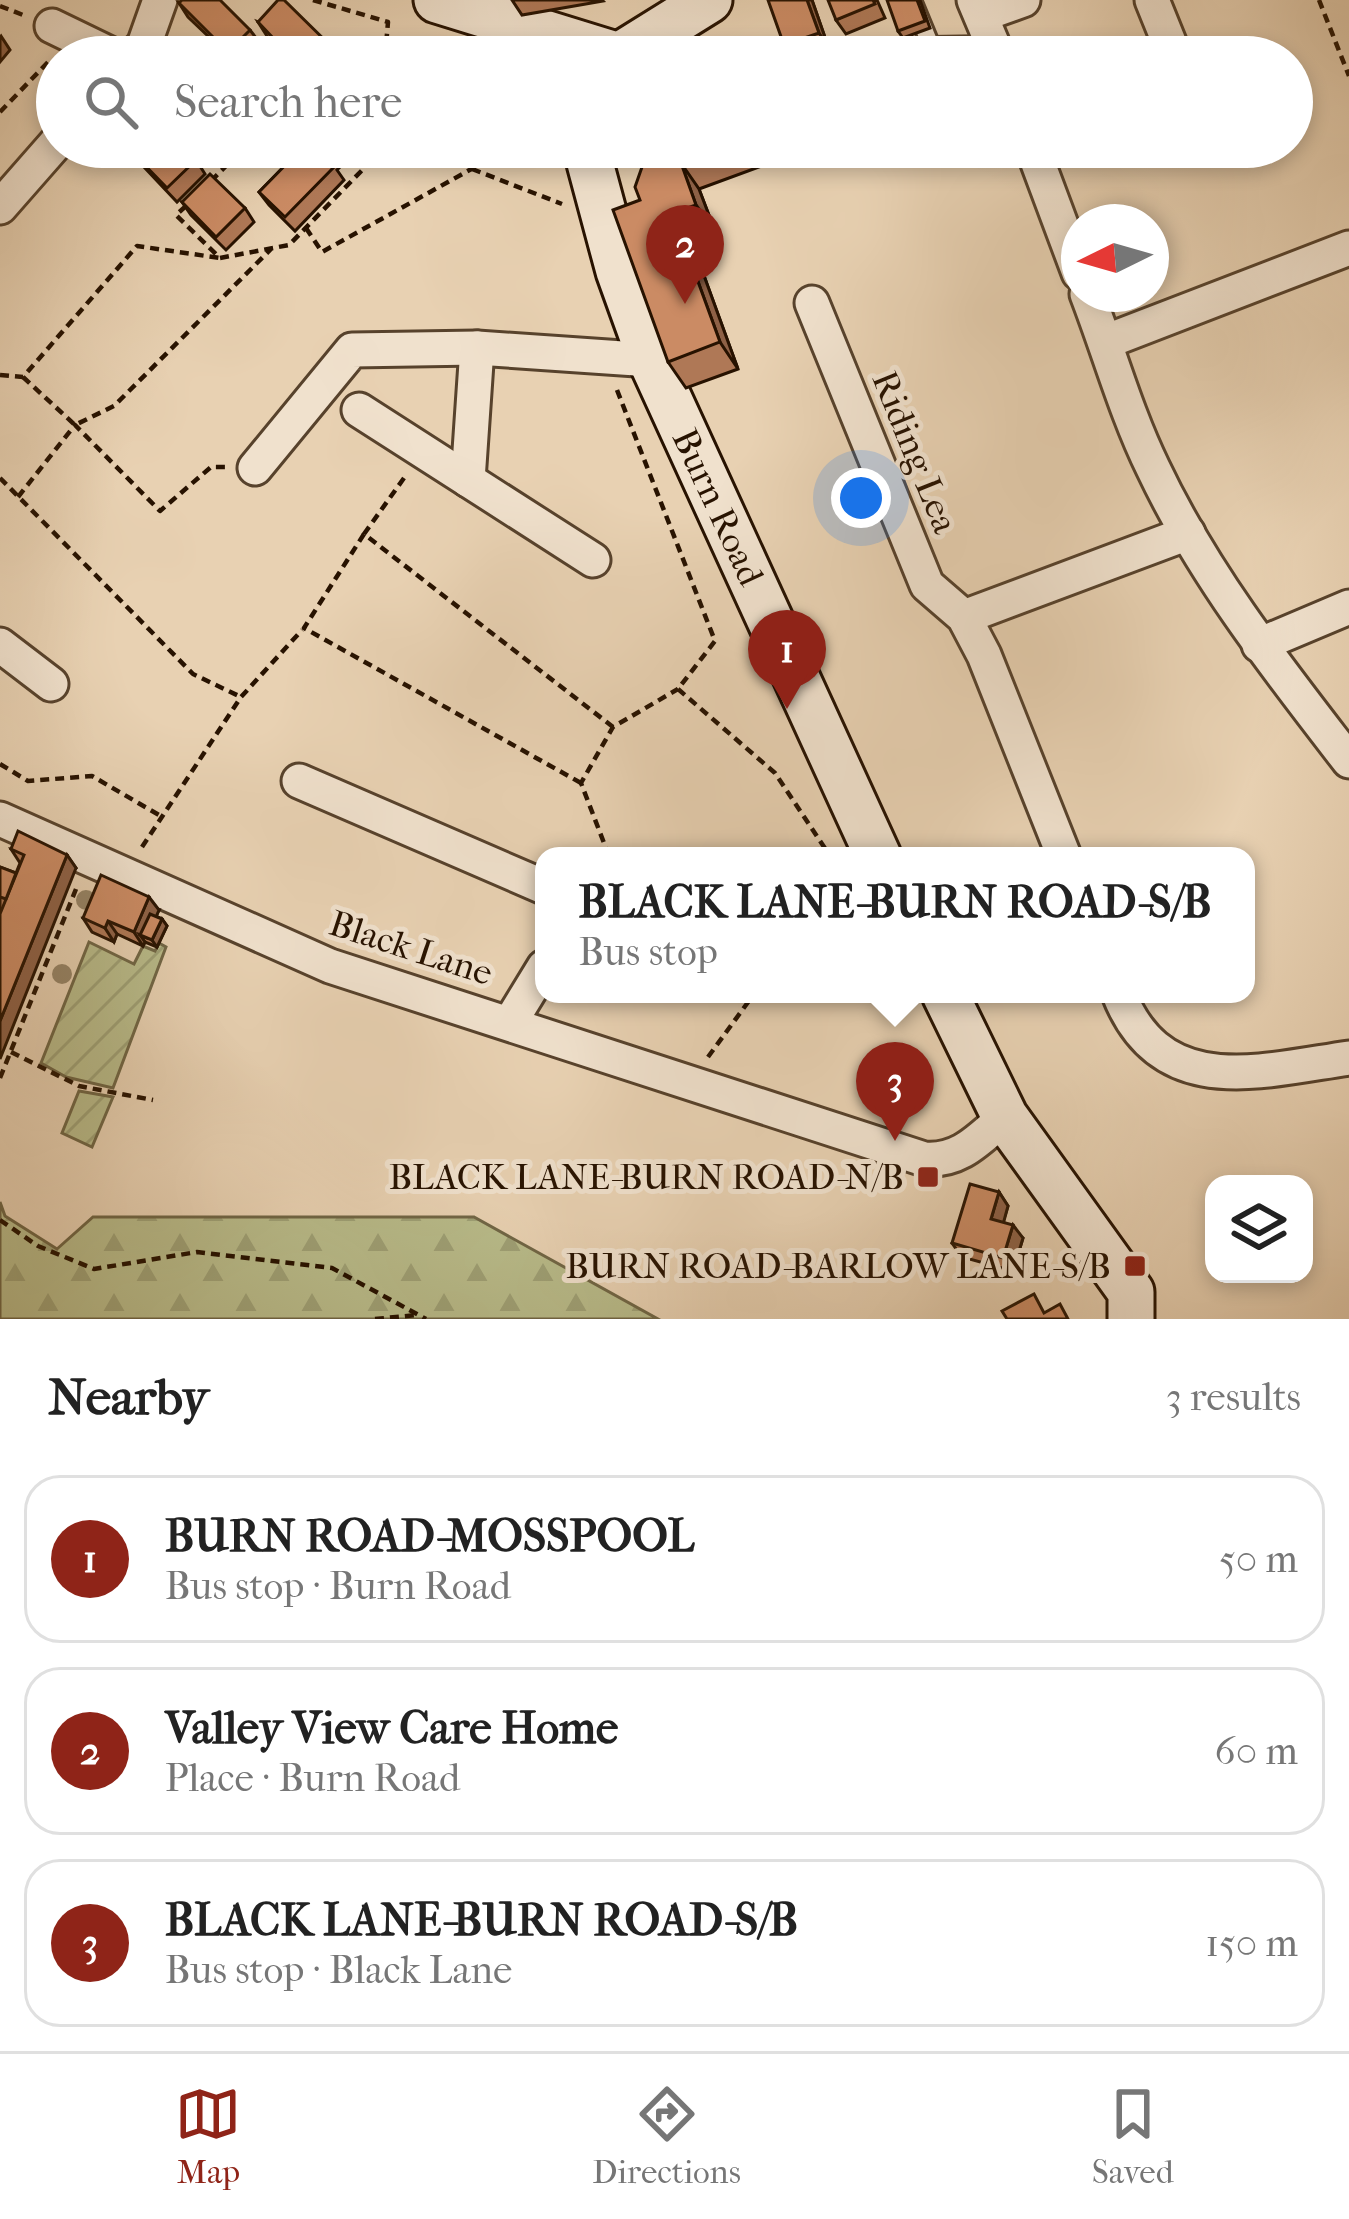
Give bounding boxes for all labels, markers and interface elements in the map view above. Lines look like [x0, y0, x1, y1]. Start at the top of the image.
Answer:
search box [36, 36, 1313, 168]
icon: search [78, 69, 144, 135]
text: Search here [174, 76, 402, 129]
north arrow [1061, 204, 1169, 312]
pin: 2 [646, 205, 724, 304]
street label: Riding Lea [864, 365, 967, 539]
street label: Burn Road [663, 422, 773, 592]
your location [831, 468, 891, 528]
pin: 1 [748, 610, 826, 709]
popup [535, 847, 1255, 1003]
text: BLACK LANE-BURN ROAD-S/B [578, 876, 1212, 929]
street label: Black Lane [324, 902, 498, 994]
text: Bus stop [578, 929, 718, 975]
pin: 3 [856, 1042, 934, 1141]
place label: BLACK LANE-BURN ROAD-N/B [389, 1156, 904, 1198]
marker: BLACK LANE-BURN ROAD-N/B [915, 1164, 941, 1190]
map controls [1205, 1175, 1313, 1283]
button: layers [1205, 1175, 1313, 1283]
place label: BURN ROAD-BARLOW LANE-S/B [566, 1245, 1111, 1287]
marker: BURN ROAD-BARLOW LANE-S/B [1122, 1253, 1148, 1279]
text: Nearby [48, 1367, 209, 1427]
text: 3 results [1166, 1374, 1301, 1420]
text: BURN ROAD-MOSSPOOL [165, 1510, 694, 1563]
text: 1 [83, 1536, 97, 1582]
text: 50 m [1219, 1536, 1298, 1582]
text: Bus stop · Burn Road [165, 1563, 511, 1609]
text: Valley View Care Home [165, 1702, 618, 1755]
text: 2 [80, 1728, 100, 1774]
text: 60 m [1215, 1728, 1298, 1774]
text: Place · Burn Road [165, 1755, 460, 1801]
text: BLACK LANE-BURN ROAD-S/B [165, 1894, 798, 1947]
text: 3 [82, 1920, 98, 1966]
text: 150 m [1205, 1920, 1298, 1966]
text: Bus stop · Black Lane [165, 1947, 512, 1993]
tab: Map [175, 2081, 241, 2192]
tab: Directions [592, 2081, 741, 2192]
tab: Saved [1092, 2081, 1174, 2192]

